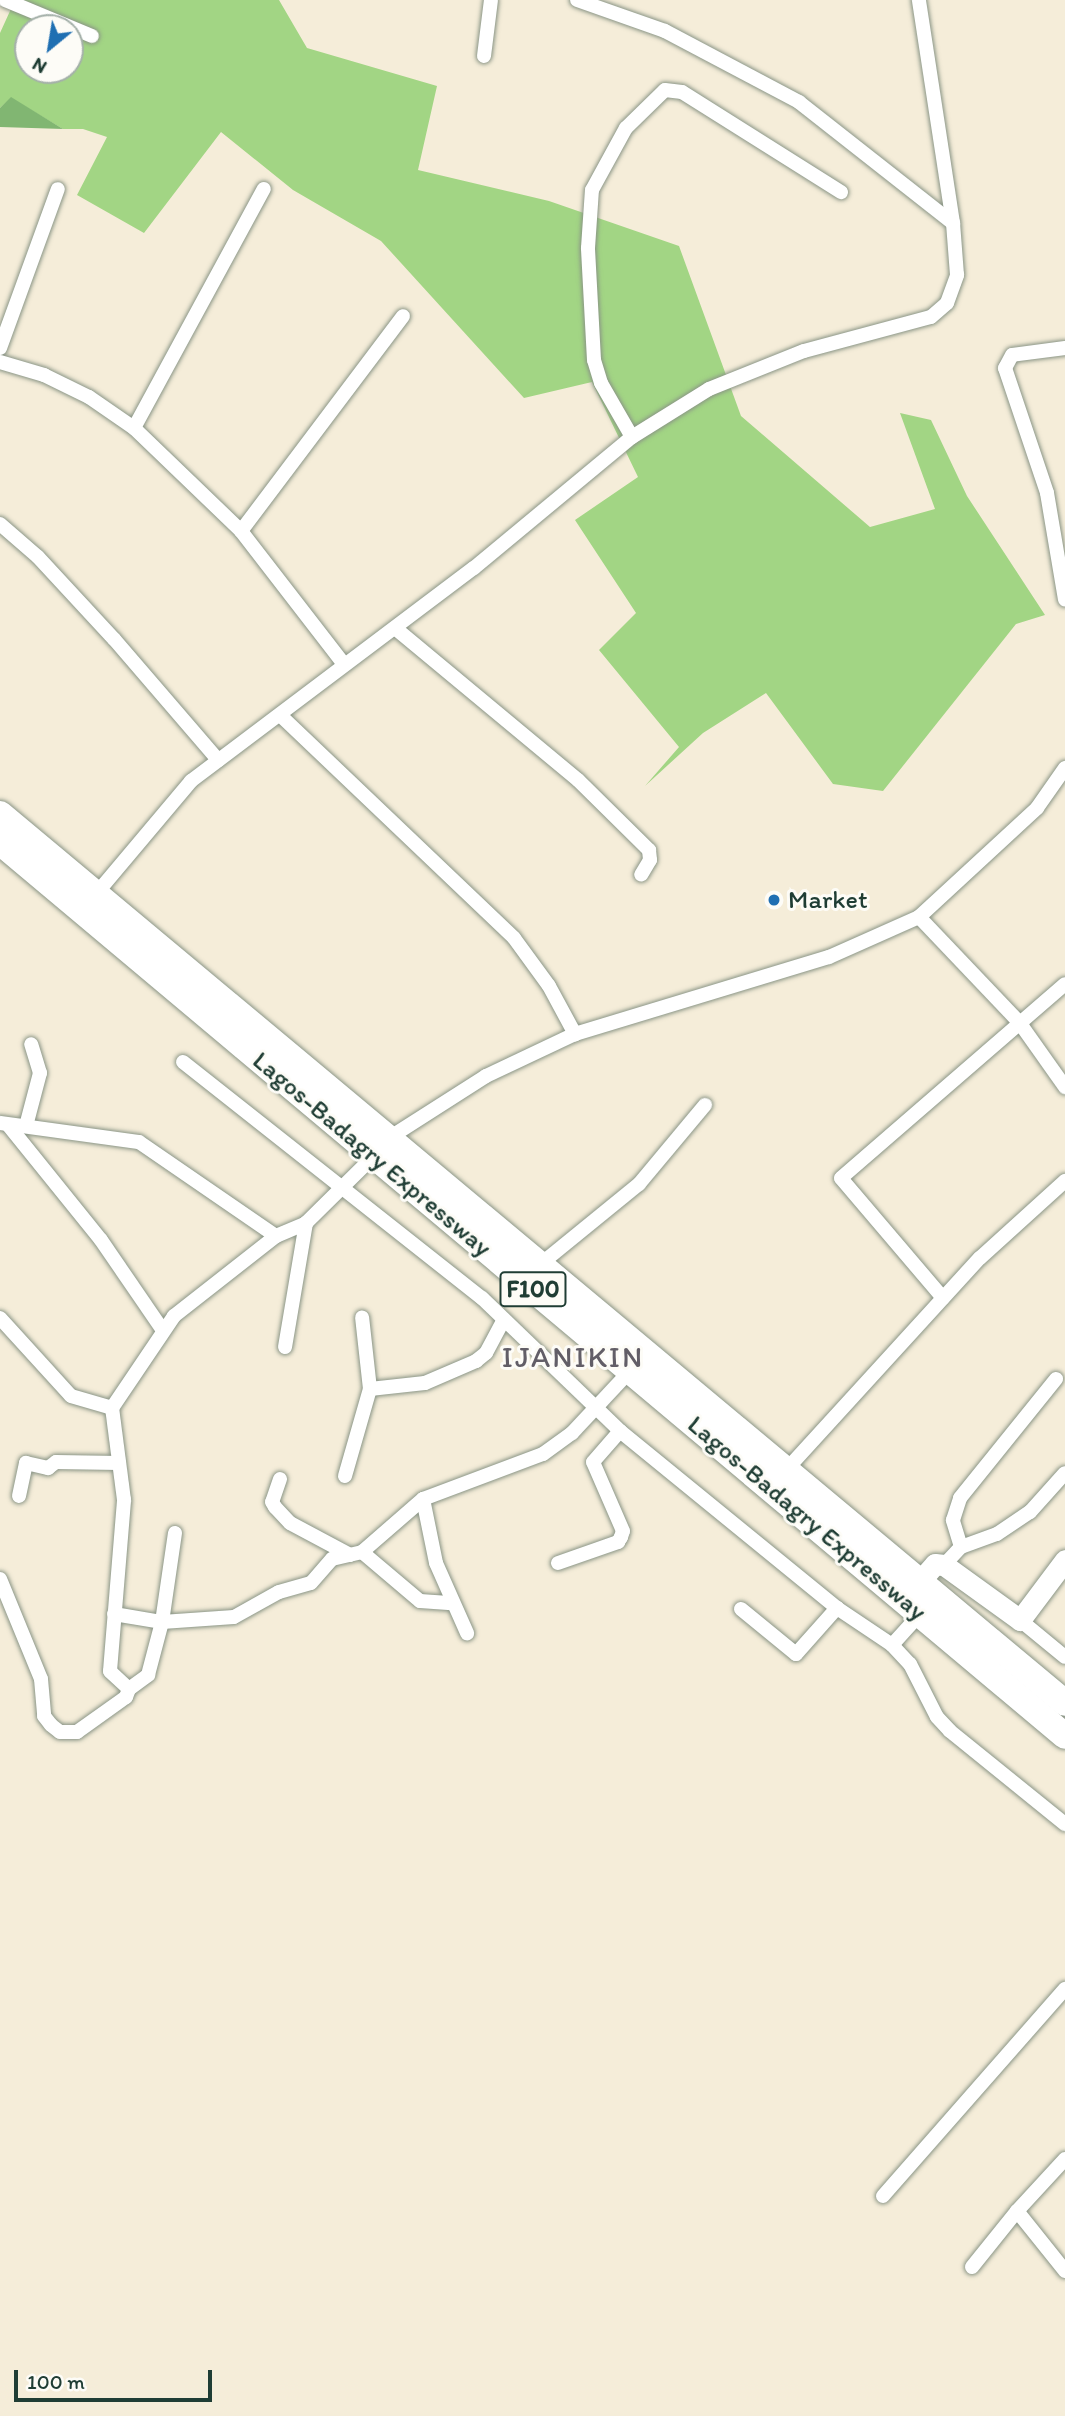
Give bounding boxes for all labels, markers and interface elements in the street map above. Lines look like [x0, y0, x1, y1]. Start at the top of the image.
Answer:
north arrow [14, 14, 84, 84]
text: N [28, 53, 51, 79]
place label: Market [788, 884, 868, 916]
marker: Market [766, 892, 782, 908]
street label: Lagos-Badagry Expressway [246, 1045, 498, 1263]
road number: F100 [498, 1268, 568, 1310]
district label: IJANIKIN [502, 1339, 644, 1375]
street label: Lagos-Badagry Expressway [681, 1409, 933, 1627]
scale bar [18, 2356, 215, 2400]
text: 100 m [27, 2369, 85, 2394]

